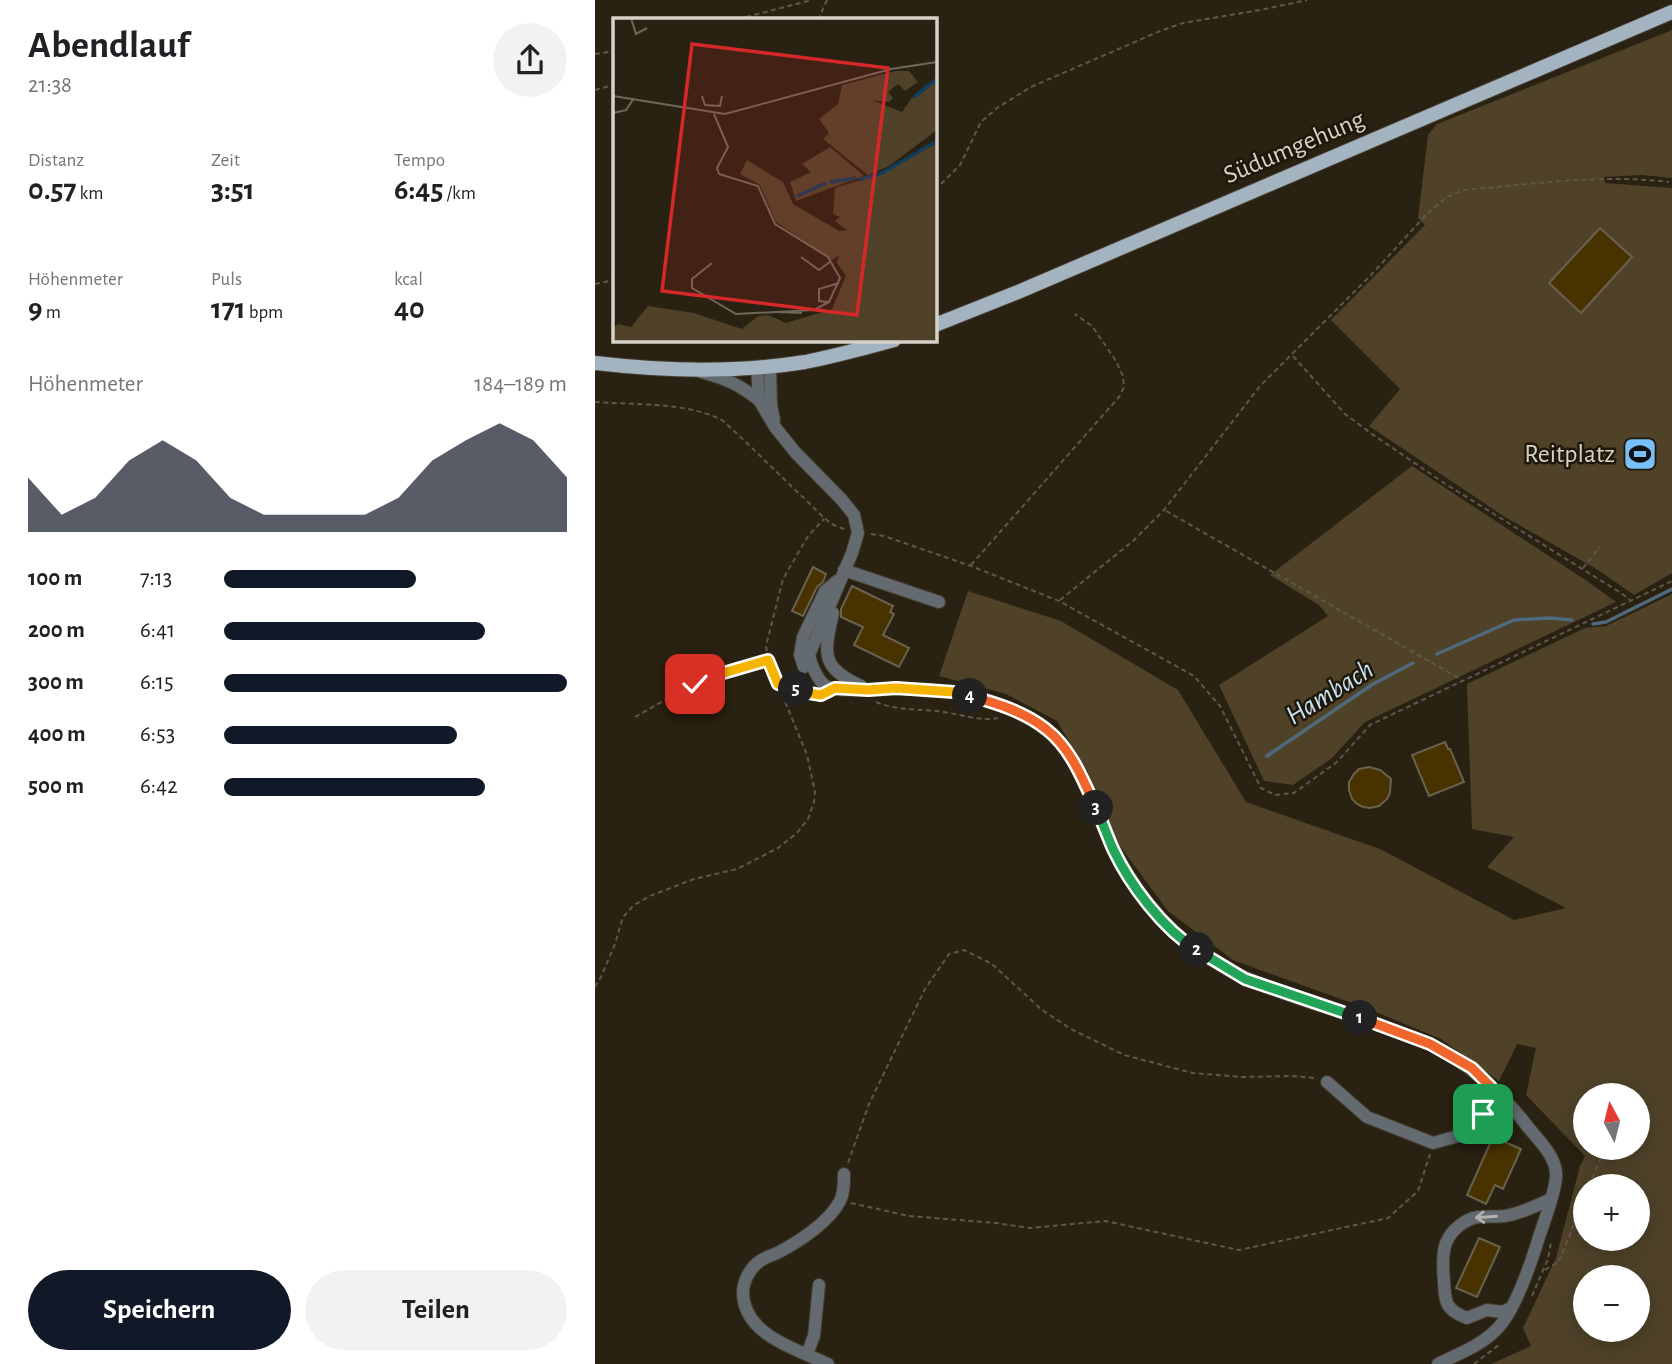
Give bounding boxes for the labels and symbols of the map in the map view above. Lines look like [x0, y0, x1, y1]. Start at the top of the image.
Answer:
inset map [613, 18, 936, 341]
street label: Südumgehung [1220, 106, 1368, 188]
sports icon: Reitplatz [1621, 435, 1659, 473]
place label: Reitplatz [1524, 441, 1615, 467]
pin [665, 654, 725, 714]
water label: Hambach [1281, 655, 1379, 731]
pin: 5 [779, 672, 813, 706]
pin: 4 [953, 678, 987, 714]
pin: 3 [1079, 790, 1113, 826]
pin: 2 [1179, 932, 1215, 968]
pin: 1 [1343, 1000, 1377, 1036]
north arrow [1573, 1083, 1650, 1160]
pin [1453, 1084, 1513, 1144]
one-way arrow [1475, 1211, 1498, 1224]

